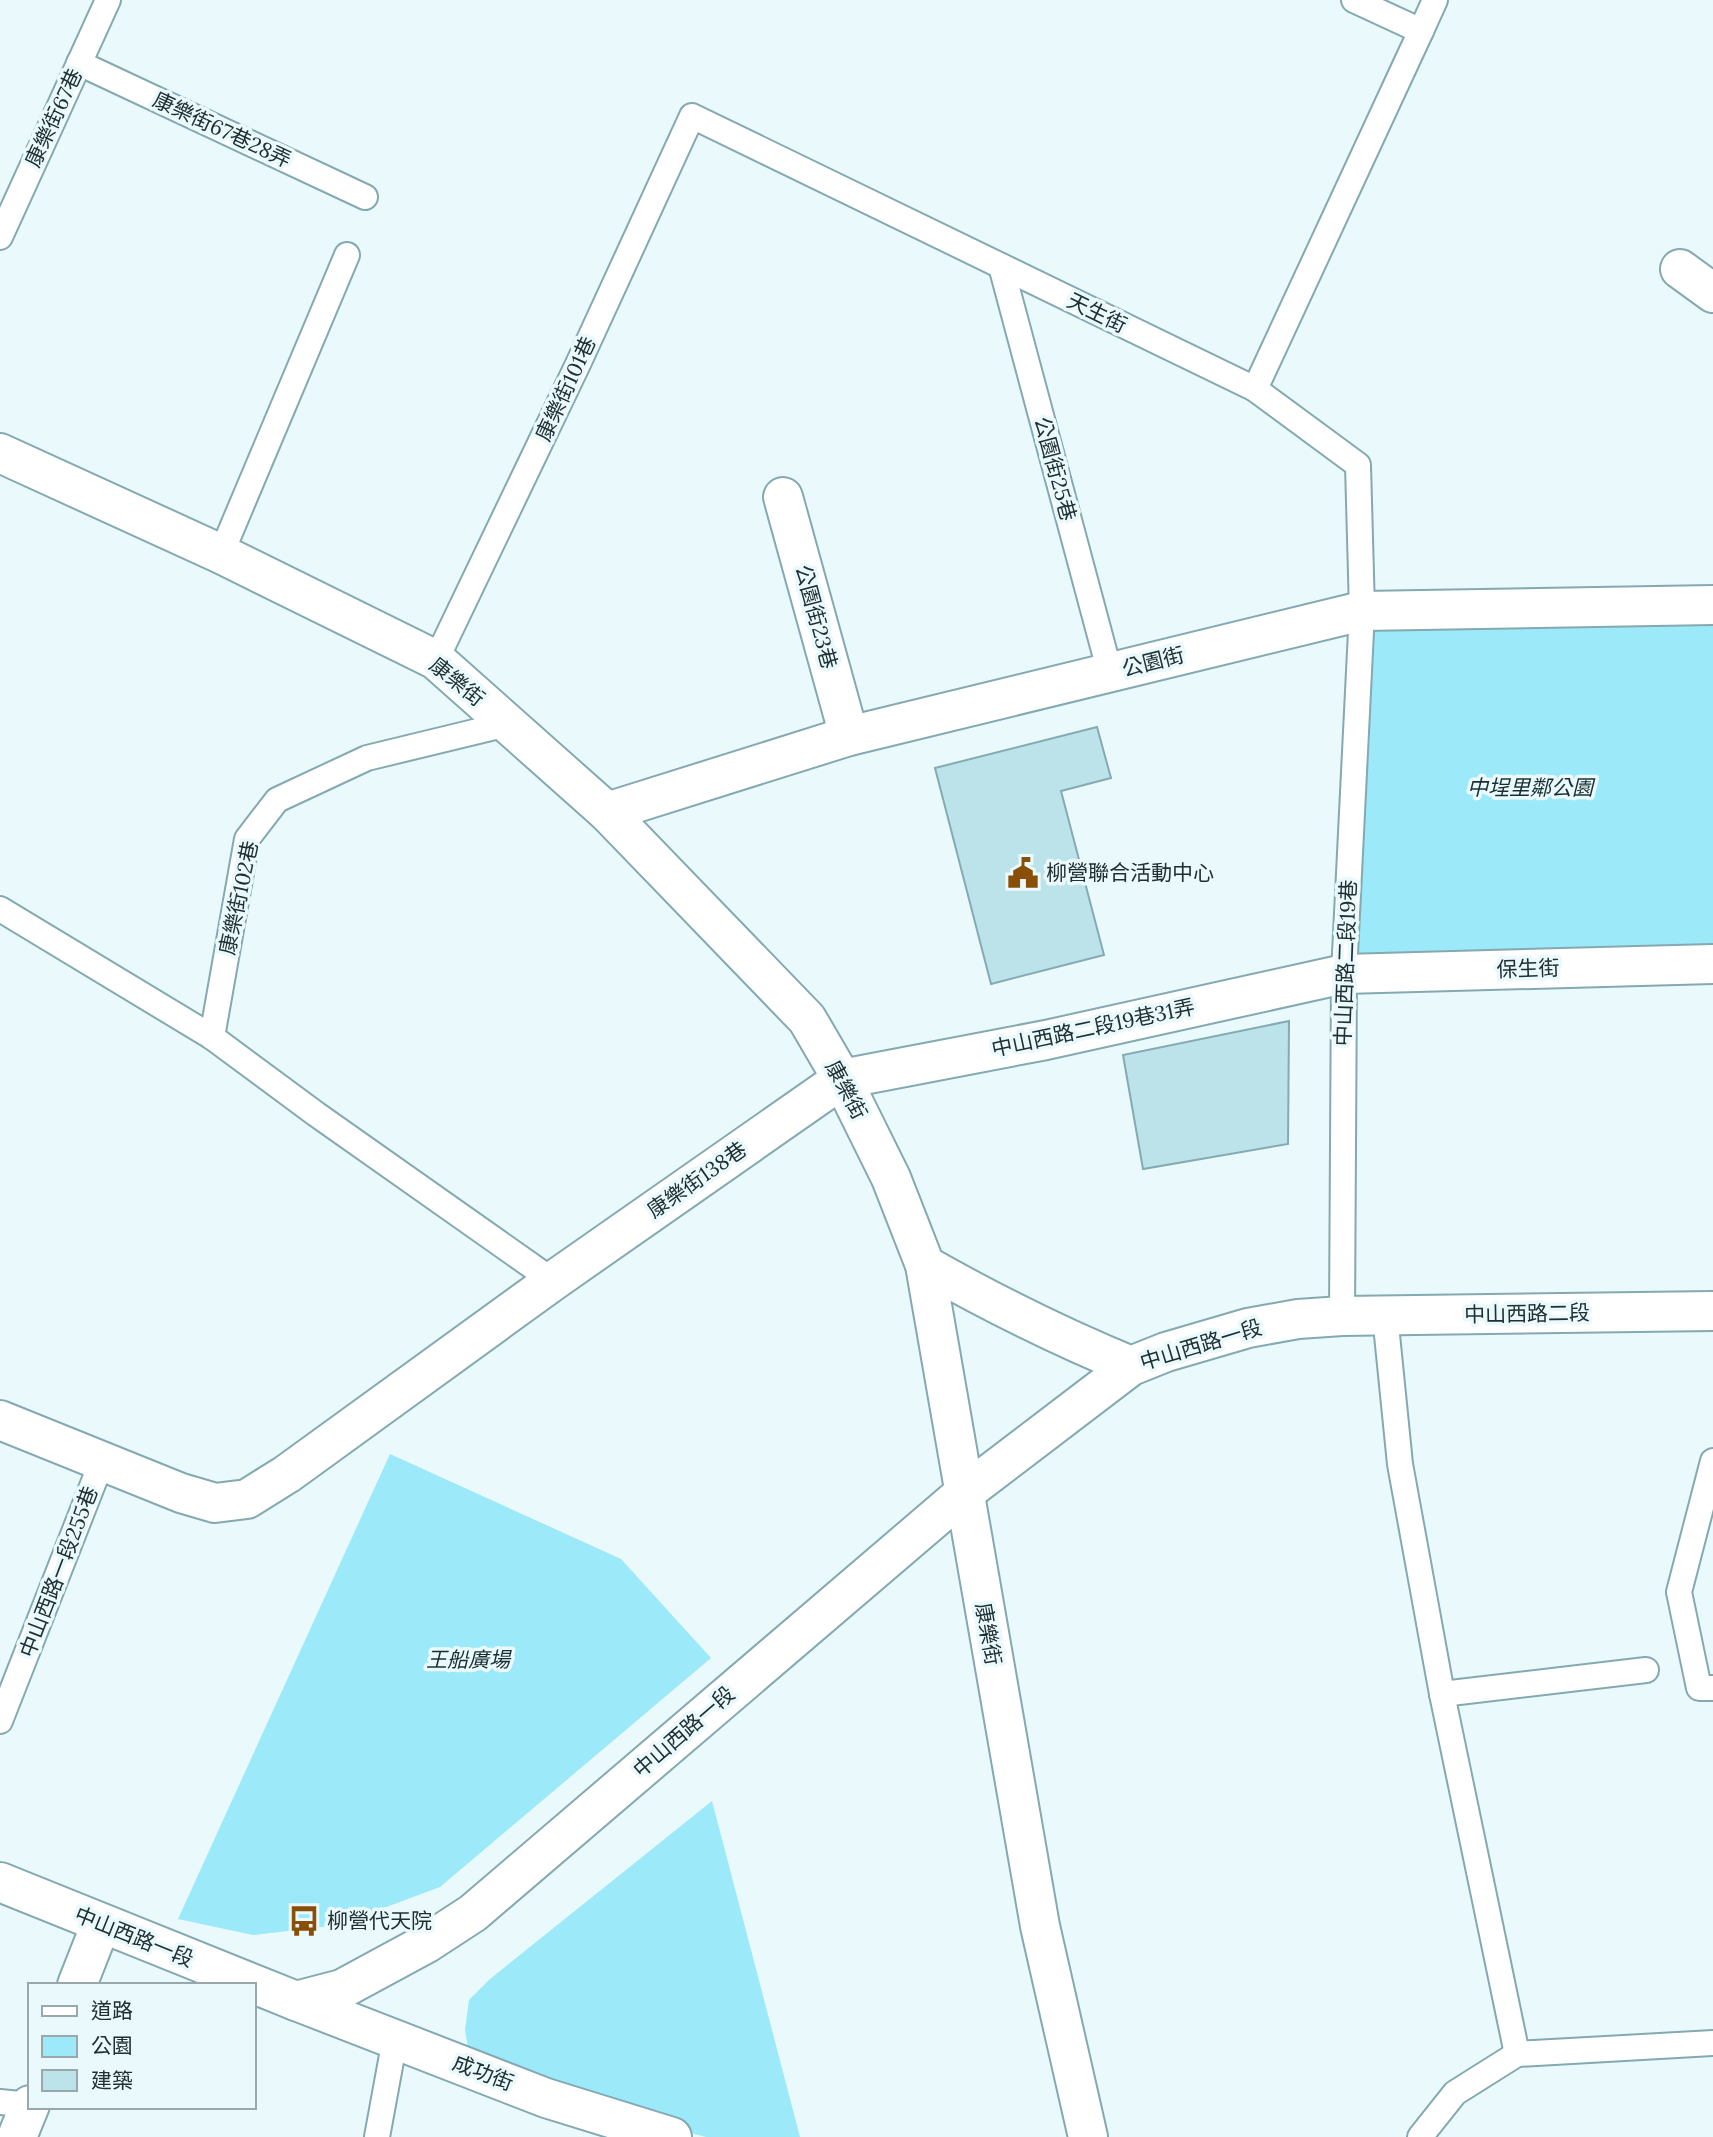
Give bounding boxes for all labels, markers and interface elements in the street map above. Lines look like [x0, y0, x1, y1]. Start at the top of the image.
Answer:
street label: 康樂街67巷 [19, 64, 88, 171]
street label: 康樂街67巷28弄 [149, 86, 296, 173]
street label: 天生街 [1063, 287, 1131, 338]
street label: 康樂街101巷 [530, 332, 602, 445]
street label: 公園街25巷 [1029, 414, 1082, 524]
street label: 公園街23巷 [790, 562, 843, 672]
street label: 公園街 [1119, 641, 1187, 682]
street label: 康樂街 [424, 651, 490, 712]
park label: 中埕里鄰公園 [1467, 774, 1596, 801]
street label: 康樂街102巷 [213, 838, 264, 957]
public building icon: 柳營聯合活動中心 [1006, 856, 1040, 890]
place label: 柳營聯合活動中心 [1046, 859, 1214, 886]
street label: 中山西路二段19巷 [1329, 879, 1362, 1047]
street label: 保生街 [1496, 954, 1560, 983]
street label: 中山西路二段19巷31弄 [989, 993, 1197, 1062]
street label: 康樂街 [820, 1056, 873, 1124]
street label: 康樂街138巷 [642, 1136, 752, 1224]
street label: 中山西路二段 [1464, 1299, 1590, 1328]
street label: 中山西路一段 [1137, 1313, 1265, 1376]
street label: 中山西路一段255巷 [13, 1482, 104, 1661]
street label: 康樂街 [970, 1601, 1007, 1667]
park label: 王船廣場 [426, 1646, 512, 1673]
street label: 中山西路一段 [627, 1680, 740, 1783]
street label: 中山西路一段 [71, 1900, 198, 1973]
bus stop icon: 柳營代天院 [287, 1904, 321, 1938]
place label: 柳營代天院 [327, 1907, 432, 1934]
legend [28, 1983, 256, 2109]
text: 道路 [91, 1997, 133, 2024]
text: 公園 [91, 2032, 133, 2059]
street label: 成功街 [449, 2049, 517, 2096]
text: 建築 [91, 2067, 133, 2094]

